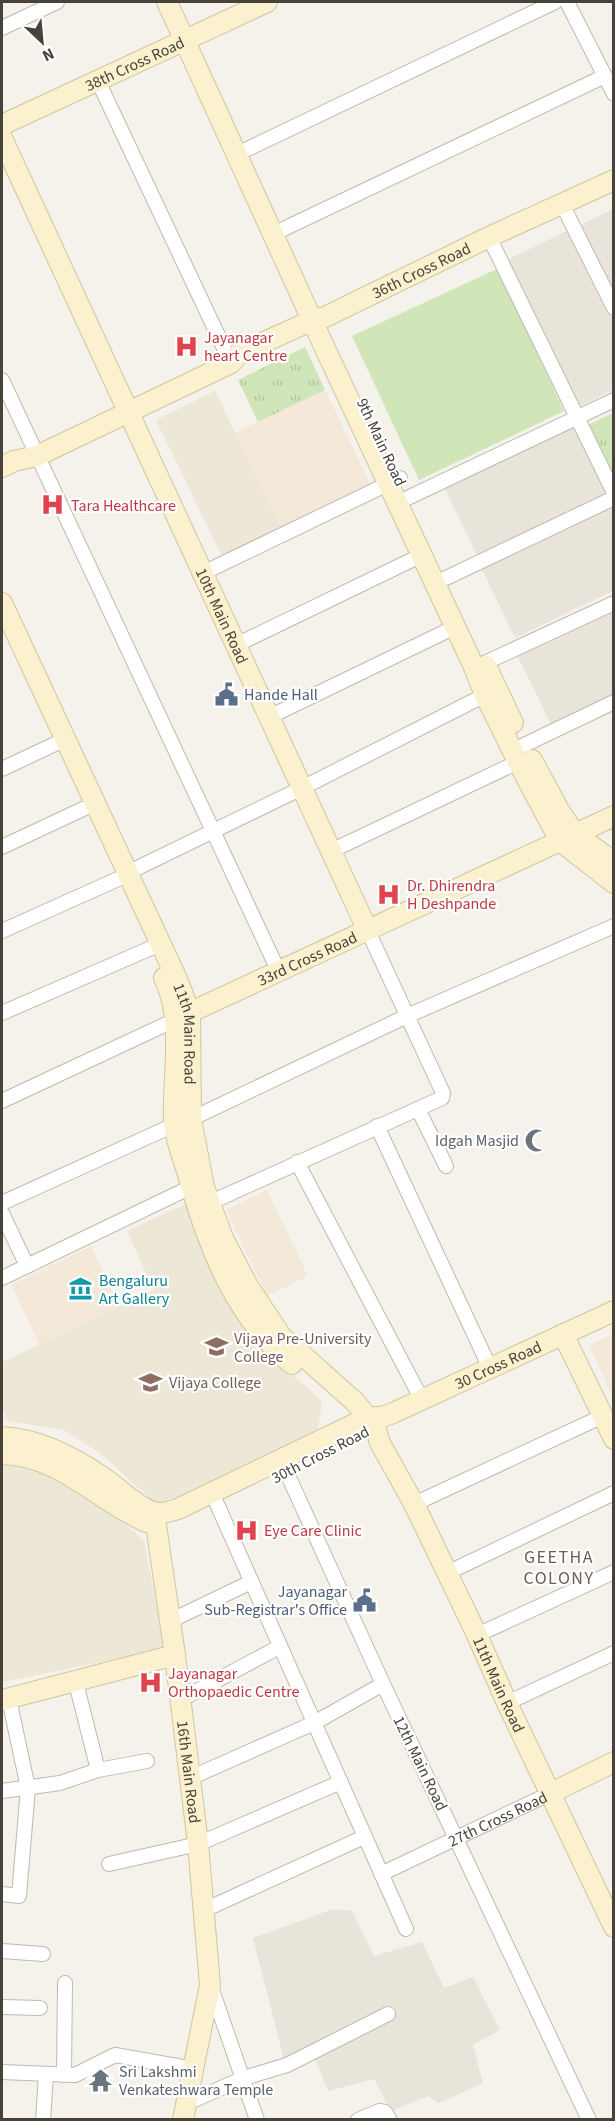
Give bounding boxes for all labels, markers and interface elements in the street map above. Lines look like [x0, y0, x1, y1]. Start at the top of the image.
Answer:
north arrow [12, 12, 72, 72]
street label: 38th Cross Road [81, 32, 188, 97]
text: N [39, 42, 58, 67]
street label: 36th Cross Road [368, 238, 475, 304]
place label: Jayanagar heart Centre [204, 327, 287, 367]
hospital icon: Jayanagar heart Centre [173, 333, 199, 359]
street label: 9th Main Road [351, 395, 411, 490]
hospital icon: Tara Healthcare [40, 492, 66, 518]
place label: Tara Healthcare [71, 495, 176, 517]
street label: 10th Main Road [190, 565, 253, 668]
public building icon: Hande Hall [213, 681, 239, 707]
place label: Hande Hall [244, 684, 318, 706]
place label: Dr. Dhirendra H Deshpande [407, 875, 496, 915]
hospital icon: Dr. Dhirendra H Deshpande [376, 881, 402, 907]
street label: 33rd Cross Road [254, 926, 361, 992]
street label: 11th Main Road [167, 980, 201, 1085]
mosque icon: Idgah Masjid [524, 1127, 550, 1153]
place label: Idgah Masjid [435, 1130, 519, 1152]
place label: Bengaluru Art Gallery [99, 1270, 170, 1310]
museum icon: Bengaluru Art Gallery [68, 1276, 94, 1302]
place label: Vijaya Pre-University College [234, 1328, 372, 1368]
school or university icon: Vijaya Pre-University College [203, 1334, 229, 1360]
street label: 30 Cross Road [451, 1336, 545, 1395]
school or university icon: Vijaya College [138, 1369, 164, 1395]
place label: Vijaya College [169, 1372, 261, 1394]
street label: 30th Cross Road [268, 1421, 373, 1489]
hospital icon: Eye Care Clinic [233, 1517, 259, 1543]
place label: Eye Care Clinic [264, 1520, 362, 1542]
district label: GEETHA COLONY [523, 1545, 595, 1591]
place label: Jayanagar Sub-Registrar's Office [204, 1581, 347, 1621]
public building icon: Jayanagar Sub-Registrar's Office [352, 1587, 378, 1613]
street label: 11th Main Road [467, 1633, 529, 1736]
place label: Jayanagar Orthopaedic Centre [168, 1663, 300, 1703]
hospital icon: Jayanagar Orthopaedic Centre [137, 1669, 163, 1695]
street label: 12th Main Road [388, 1712, 453, 1815]
street label: 16th Main Road [171, 1719, 205, 1824]
street label: 27th Cross Road [445, 1786, 551, 1852]
place label: Sri Lakshmi Venkateshwara Temple [119, 2061, 273, 2101]
temple icon: Sri Lakshmi Venkateshwara Temple [88, 2067, 114, 2093]

